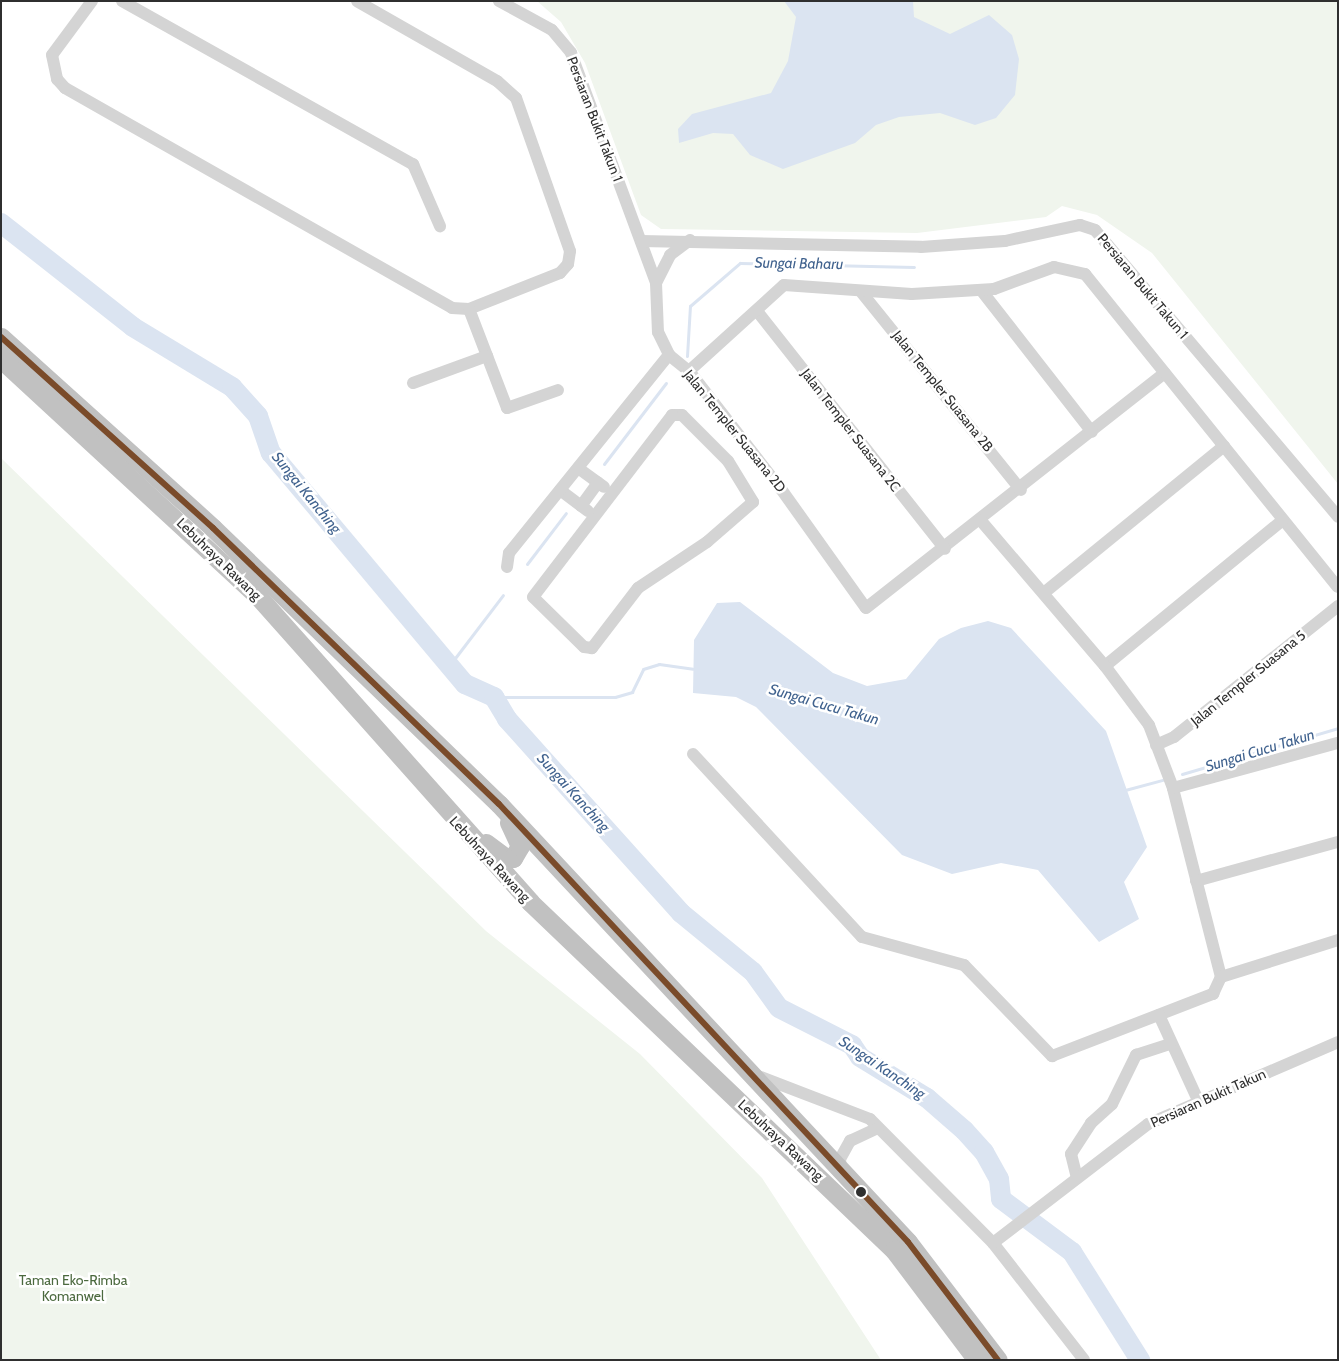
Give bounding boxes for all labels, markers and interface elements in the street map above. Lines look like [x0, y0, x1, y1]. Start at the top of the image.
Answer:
street label: Persiaran Bukit Takun 1 [563, 54, 627, 184]
street label: Persiaran Bukit Takun 1 [1094, 230, 1192, 342]
water label: Sungai Baharu [755, 254, 843, 274]
street label: Jalan Templer Suasana 2B [889, 327, 997, 455]
street label: Jalan Templer Suasana 2C [798, 365, 904, 495]
street label: Jalan Templer Suasana 2D [680, 366, 790, 496]
water label: Sungai Kanching [268, 448, 344, 538]
street label: Lebuhraya Rawang [173, 514, 265, 604]
street label: Jalan Templer Suasana 5 [1187, 627, 1309, 729]
water label: Sungai Cucu Takun [767, 681, 881, 729]
water label: Sungai Cucu Takun [1203, 726, 1317, 776]
water label: Sungai Kanching [533, 750, 613, 836]
street label: Lebuhraya Rawang [446, 813, 534, 905]
water label: Sungai Kanching [836, 1033, 928, 1103]
street label: Persiaran Bukit Takun [1148, 1065, 1268, 1131]
street label: Lebuhraya Rawang [735, 1096, 827, 1184]
unlabelled marker [856, 1187, 866, 1197]
park label: Taman Eko-Rimba Komanwel [19, 1272, 127, 1304]

